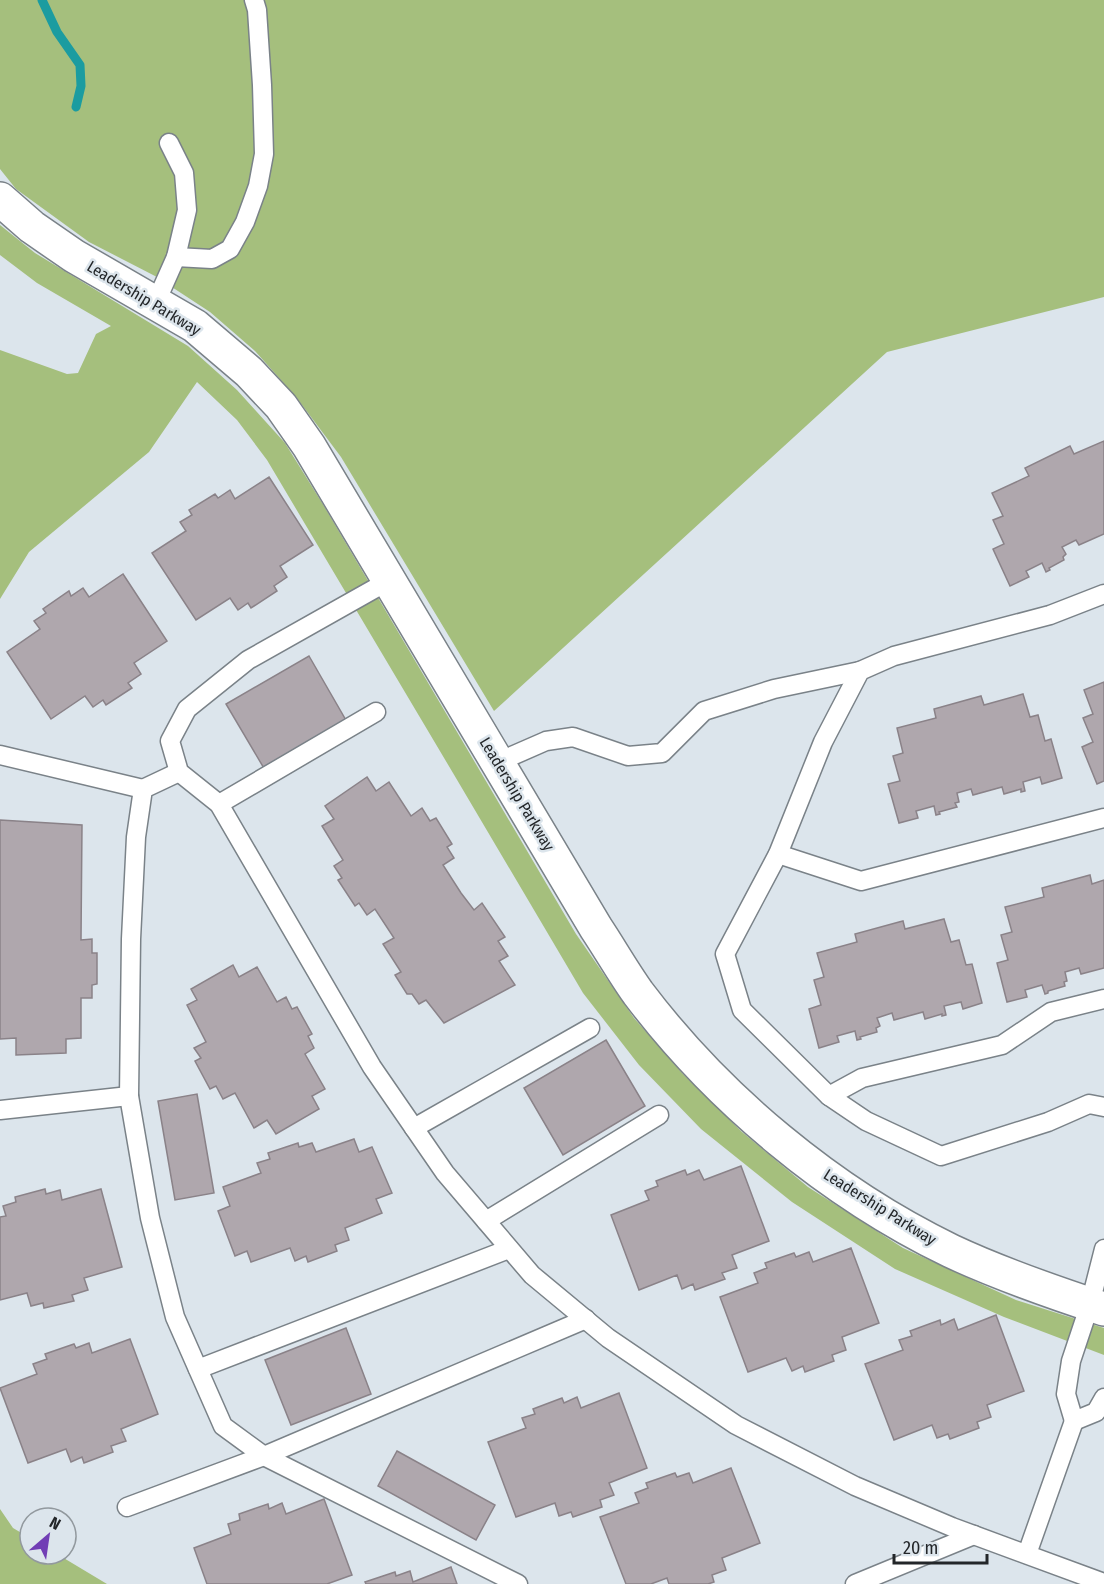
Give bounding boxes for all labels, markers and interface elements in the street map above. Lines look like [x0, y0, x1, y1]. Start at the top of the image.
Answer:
street label: Leadership Parkway [84, 257, 205, 340]
street label: Leadership Parkway [476, 734, 559, 855]
street label: Leadership Parkway [820, 1165, 941, 1250]
north arrow [18, 1506, 78, 1566]
text: N [46, 1513, 64, 1534]
scale bar [894, 1527, 987, 1565]
text: 20 m [903, 1537, 938, 1559]

